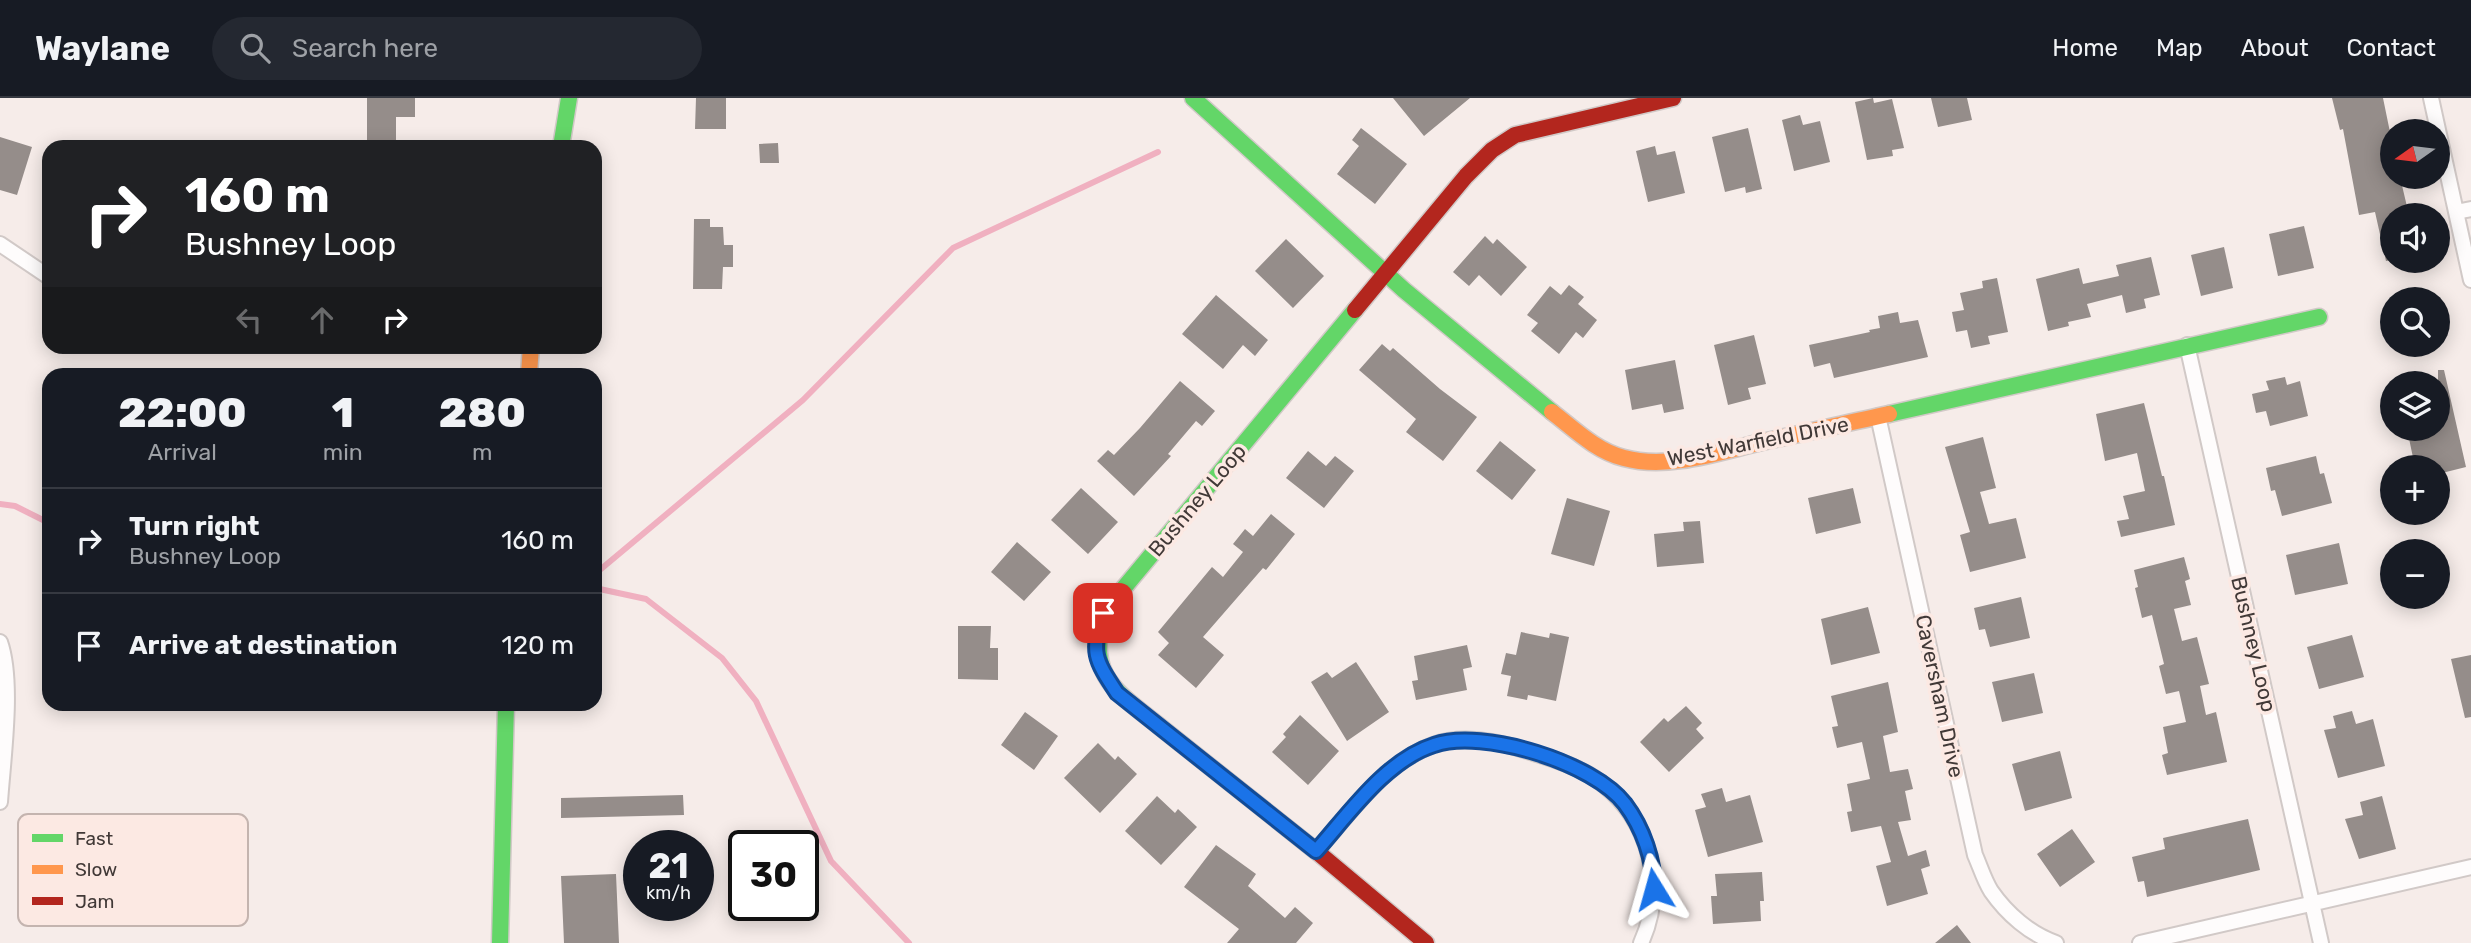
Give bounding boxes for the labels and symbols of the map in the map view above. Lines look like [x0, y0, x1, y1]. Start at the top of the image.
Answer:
north arrow [2380, 119, 2450, 189]
street label: West Warfield Drive [1665, 411, 1851, 471]
street label: Bushney Loop [1143, 439, 1251, 561]
street label: Bushney Loop [2226, 574, 2282, 714]
pin [1073, 583, 1133, 643]
street label: Caversham Drive [1911, 612, 1969, 780]
legend [18, 814, 248, 926]
text: Fast [75, 827, 114, 850]
speed limit sign: 30 [728, 830, 819, 921]
position arrow [1617, 852, 1691, 926]
text: Slow [75, 858, 117, 881]
text: Jam [75, 890, 114, 913]

